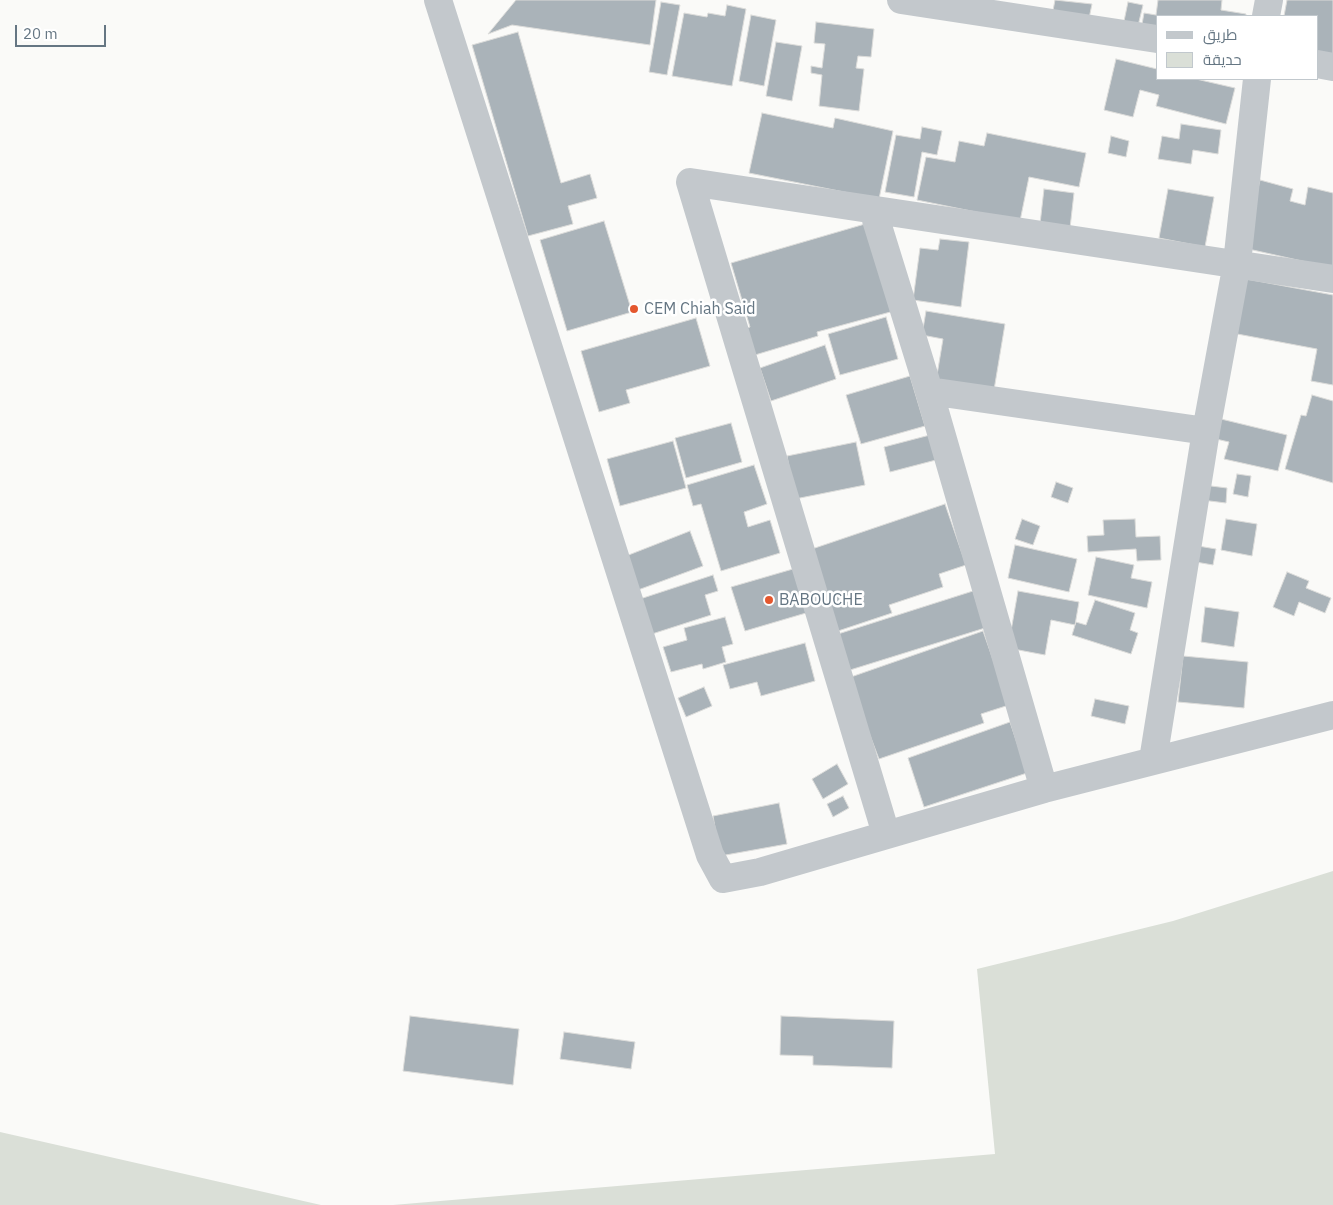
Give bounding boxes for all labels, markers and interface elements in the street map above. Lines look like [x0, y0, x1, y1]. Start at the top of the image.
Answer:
scale bar [18, 15, 109, 47]
legend [1156, 15, 1318, 80]
text: 20 m [23, 24, 58, 43]
text: طريق [1203, 25, 1237, 44]
text: حديقة [1203, 50, 1242, 69]
place label: CEM Chiah Said [644, 299, 756, 319]
marker: CEM Chiah Said [628, 303, 640, 315]
place label: BABOUCHE [779, 590, 863, 610]
marker: BABOUCHE [763, 594, 775, 606]

